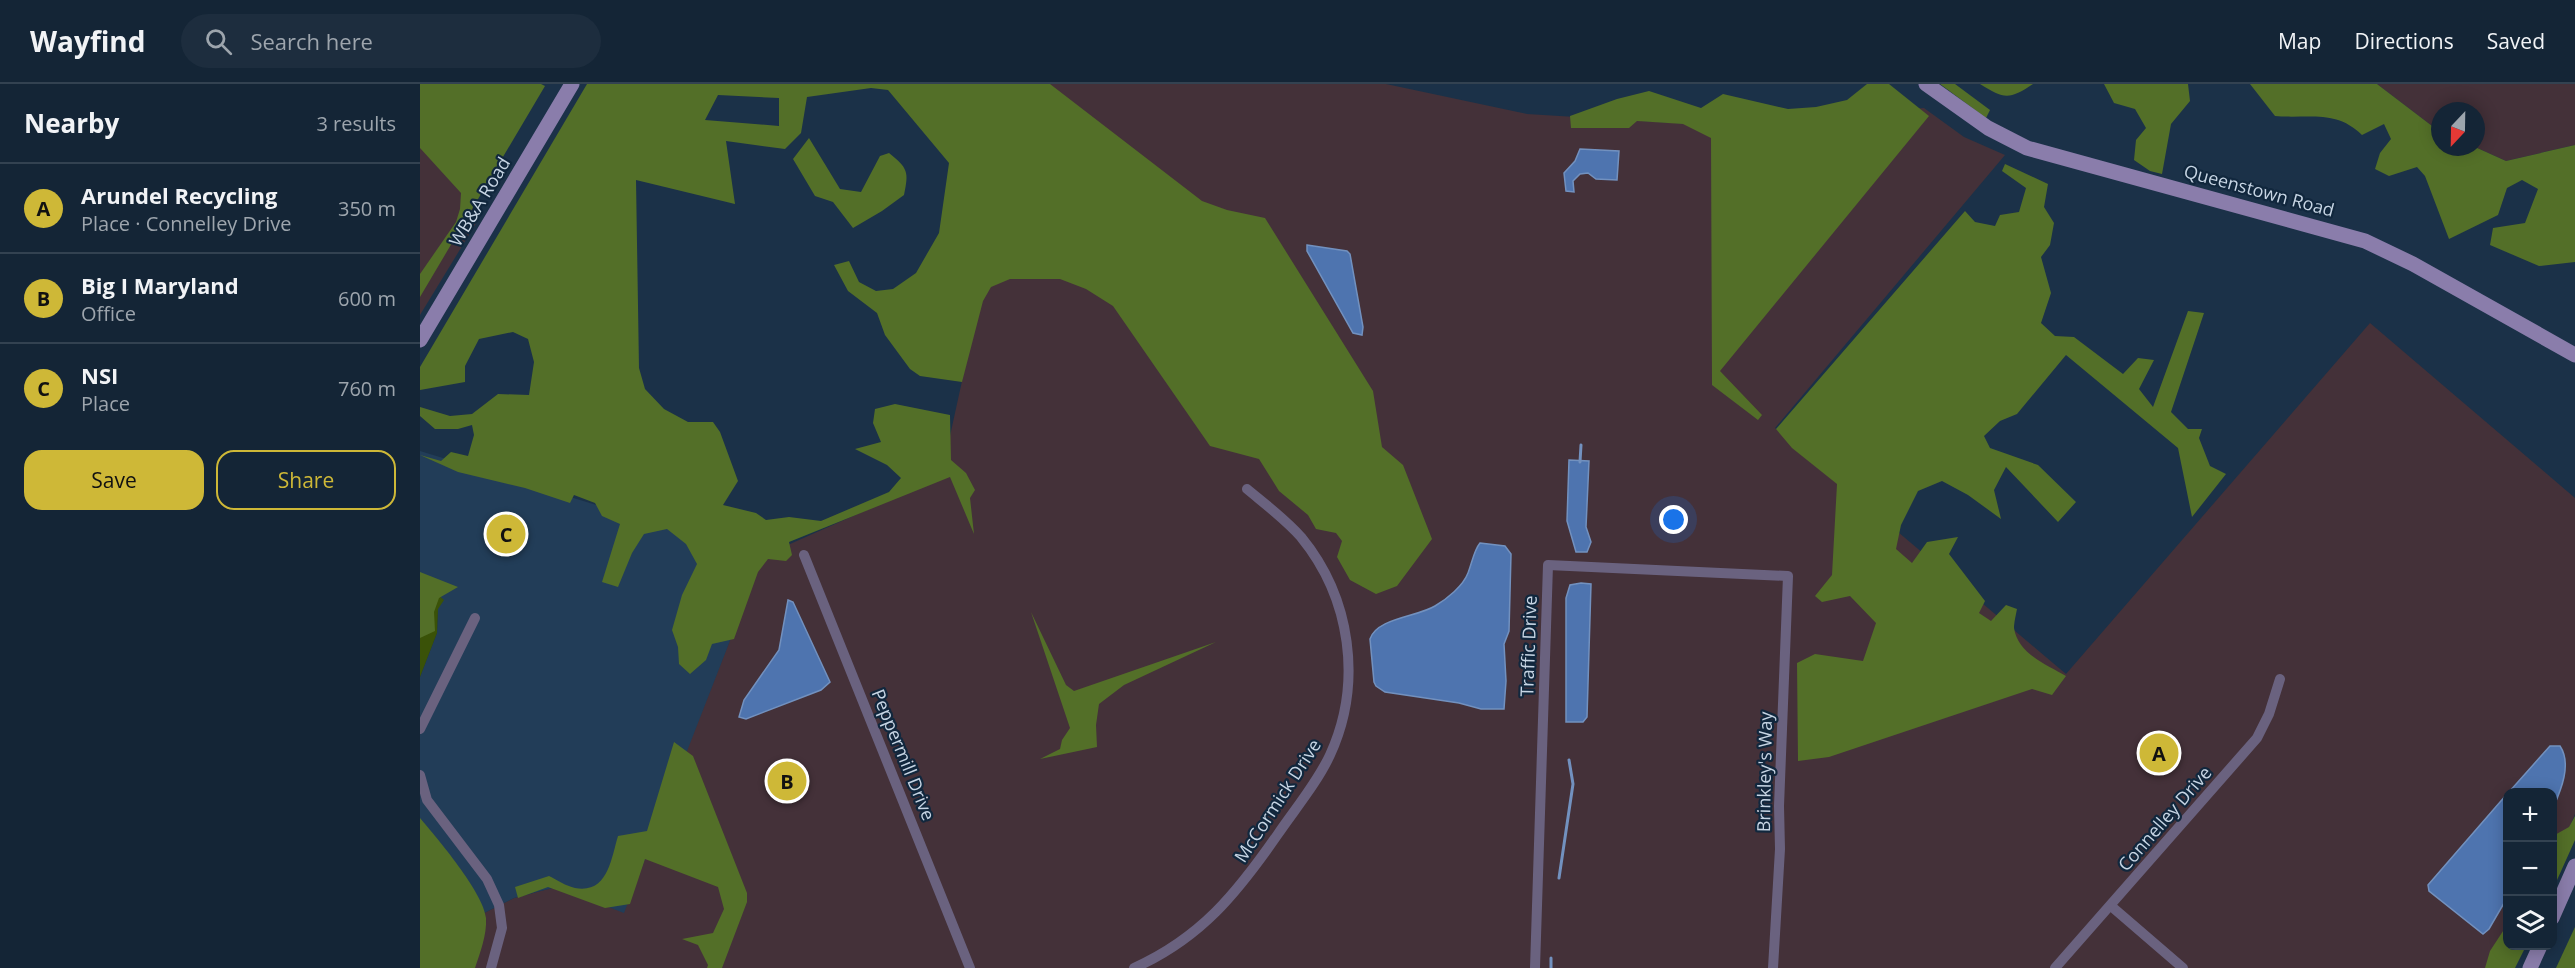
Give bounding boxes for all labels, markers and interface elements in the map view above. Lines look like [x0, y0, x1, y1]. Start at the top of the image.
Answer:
search box [181, 14, 601, 68]
text: Wayfind [30, 22, 145, 60]
icon: search [202, 25, 235, 58]
text: Search here [250, 26, 373, 56]
text: Map [2278, 27, 2321, 55]
text: Directions [2354, 27, 2454, 55]
text: Saved [2487, 27, 2545, 55]
north arrow [2431, 102, 2485, 156]
text: Nearby [24, 105, 119, 141]
text: 3 results [316, 110, 396, 137]
street label: WB&A Road [443, 152, 515, 251]
street label: Queenstown Road [2181, 158, 2337, 222]
text: Arundel Recycling [81, 180, 277, 210]
text: A [37, 195, 50, 222]
text: 350 m [338, 195, 396, 222]
text: Place · Connelley Drive [81, 210, 292, 237]
text: Big I Maryland [81, 270, 239, 300]
text: B [37, 285, 50, 312]
text: 600 m [338, 285, 396, 312]
text: Office [81, 300, 136, 327]
text: NSI [81, 360, 118, 390]
text: C [37, 375, 50, 402]
text: 760 m [338, 375, 396, 402]
text: Place [81, 390, 130, 417]
button: Save [24, 450, 204, 510]
button: Share [216, 450, 396, 510]
your location [1659, 505, 1688, 534]
pin: C [486, 512, 526, 556]
street label: Traffic Drive [1514, 595, 1542, 697]
street label: Peppermill Drive [867, 685, 941, 824]
street label: Brinkley's Way [1751, 711, 1777, 832]
pin: A [2140, 730, 2178, 776]
street label: McCormick Drive [1228, 734, 1326, 867]
pin: B [768, 758, 806, 804]
street label: Connelley Drive [2112, 761, 2216, 876]
map controls [2503, 788, 2557, 950]
button: + [2503, 788, 2557, 842]
button: − [2503, 842, 2557, 896]
button: layers [2503, 896, 2557, 950]

